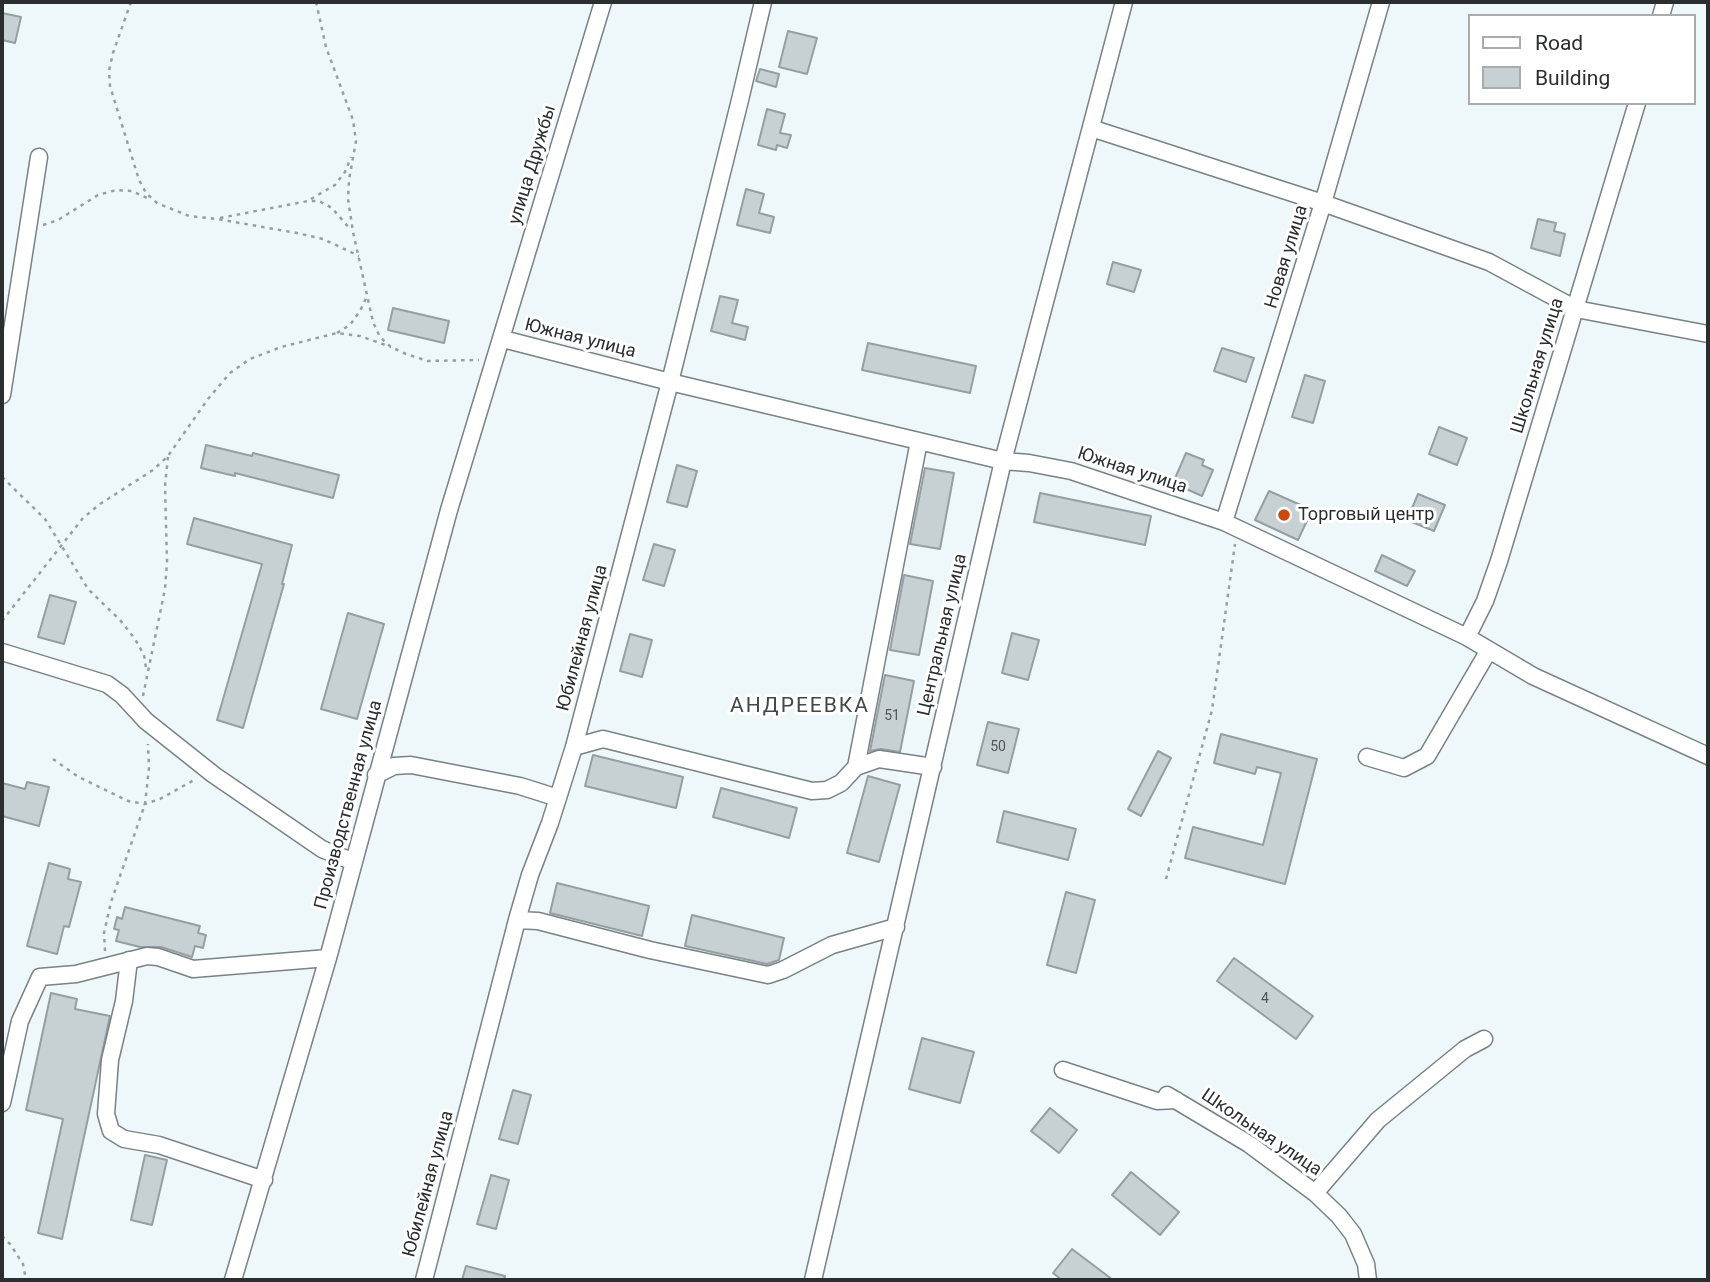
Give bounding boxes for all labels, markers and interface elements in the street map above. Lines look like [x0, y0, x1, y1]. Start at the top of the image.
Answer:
legend [1468, 14, 1696, 105]
text: Road [1535, 31, 1583, 55]
text: Building [1535, 66, 1610, 90]
street label: улица Дружбы [505, 103, 561, 227]
street label: Новая улица [1261, 203, 1313, 311]
street label: Школьная улица [1507, 296, 1569, 436]
street label: Южная улица [522, 315, 638, 363]
street label: Южная улица [1075, 443, 1189, 499]
place label: Торговый центр [1298, 504, 1434, 526]
marker: Торговый центр [1276, 507, 1292, 523]
street label: Центральная улица [914, 552, 972, 718]
street label: Юбилейная улица [553, 562, 613, 714]
district label: АНДРЕЕВКА [731, 694, 869, 720]
street label: Производственная улица [311, 698, 387, 912]
house number: 51 [884, 708, 900, 724]
house number: 50 [990, 739, 1006, 755]
house number: 4 [1261, 991, 1269, 1007]
street label: Школьная улица [1197, 1085, 1325, 1181]
street label: Юбилейная улица [399, 1108, 459, 1260]

